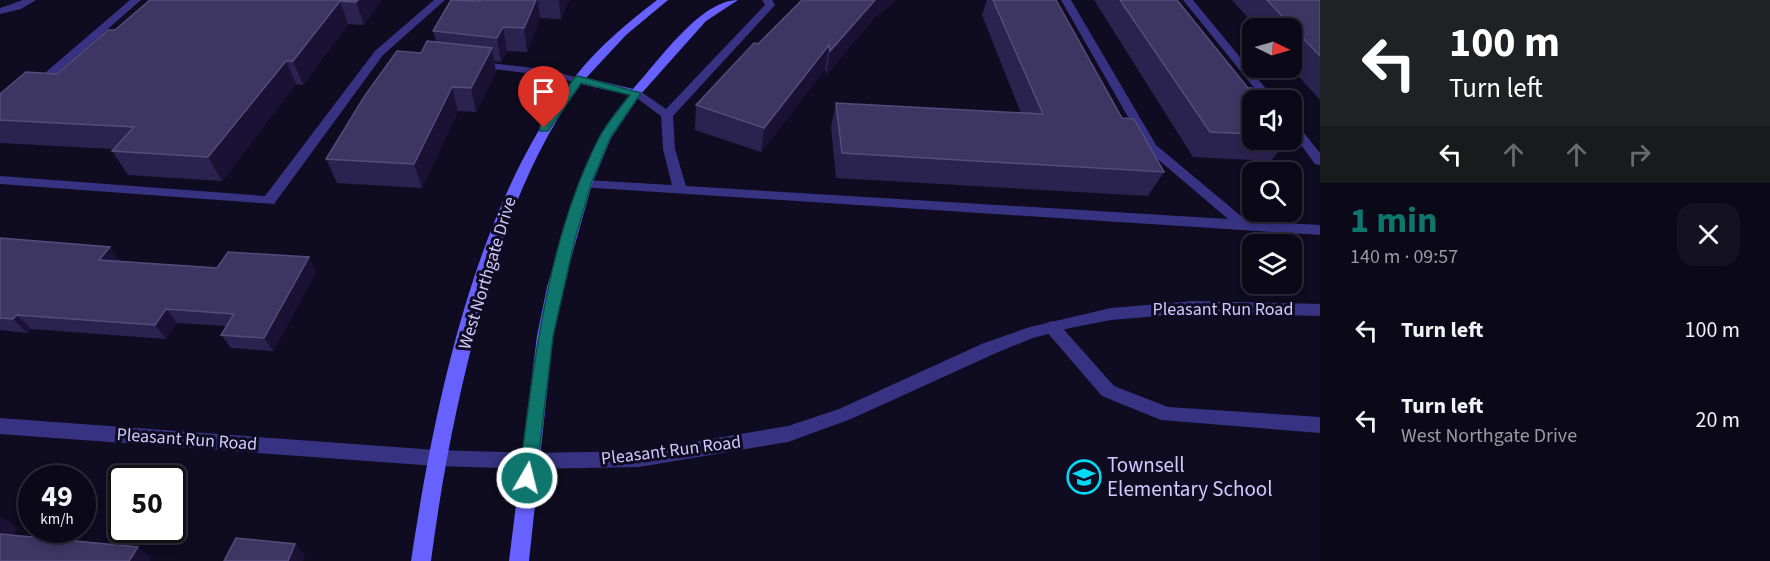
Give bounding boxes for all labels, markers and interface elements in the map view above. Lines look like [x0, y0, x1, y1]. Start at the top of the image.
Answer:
text: 100 m [1449, 13, 1560, 73]
north arrow [1242, 18, 1302, 78]
map controls [1242, 18, 1302, 294]
icon: left [1350, 24, 1428, 102]
pin [518, 66, 569, 128]
text: Turn left [1449, 69, 1543, 108]
icon: arrive [527, 75, 560, 108]
button: sound [1242, 90, 1302, 150]
icon: left [1434, 138, 1467, 171]
icon: ahead [1497, 138, 1530, 171]
icon: ahead [1560, 138, 1593, 171]
icon: right [1623, 138, 1656, 171]
button: search [1242, 162, 1302, 222]
street label: West Northgate Drive [452, 194, 523, 353]
text: 1 min [1350, 195, 1438, 246]
button: close [1677, 203, 1740, 266]
button: layers [1242, 234, 1302, 294]
text: 140 m · 09:57 [1350, 243, 1458, 271]
street label: Pleasant Run Road [1153, 297, 1293, 322]
icon: left [1350, 314, 1383, 347]
text: Turn left [1401, 314, 1483, 346]
text: 100 m [1685, 314, 1740, 346]
text: Turn left [1401, 390, 1483, 422]
icon: left [1350, 404, 1383, 437]
text: 20 m [1695, 404, 1740, 436]
street label: Pleasant Run Road [116, 422, 258, 457]
text: West Northgate Drive [1401, 422, 1577, 450]
street label: Pleasant Run Road [600, 430, 742, 471]
position arrow [495, 446, 559, 510]
place label: Townsell Elementary School [1107, 450, 1273, 504]
school or university icon: Townsell Elementary School [1066, 459, 1102, 495]
speed limit sign: 50 [108, 465, 186, 543]
text: 49 [41, 475, 73, 518]
text: km/h [40, 509, 74, 530]

